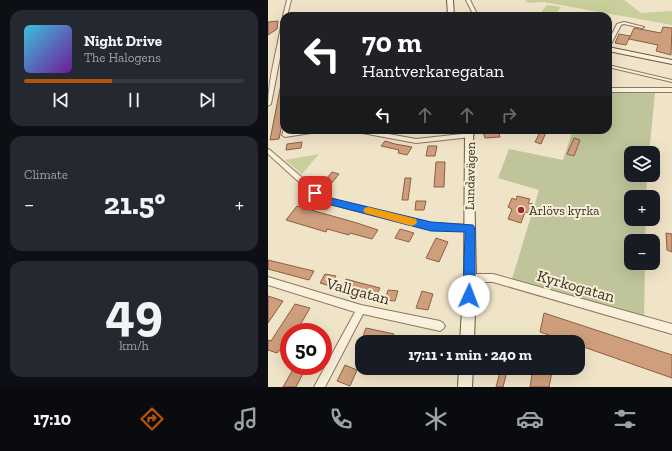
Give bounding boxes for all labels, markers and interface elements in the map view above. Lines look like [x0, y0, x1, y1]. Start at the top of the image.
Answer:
text: 70 m [362, 26, 422, 59]
icon: left [296, 28, 348, 80]
text: Night Drive [84, 32, 162, 50]
text: The Halogens [84, 50, 161, 65]
text: Hantverkaregatan [362, 60, 504, 82]
icon: previous [50, 89, 72, 111]
icon: pause [123, 89, 145, 111]
icon: next [196, 89, 218, 111]
icon: left [372, 104, 394, 126]
icon: ahead [414, 104, 436, 126]
icon: ahead [456, 104, 478, 126]
icon: right [498, 104, 520, 126]
street label: Lundavägen [462, 141, 478, 210]
map controls [624, 146, 660, 270]
button: layers [624, 146, 660, 182]
text: Climate [24, 167, 68, 182]
pin [298, 176, 332, 210]
icon: arrive [304, 182, 326, 204]
text: 21.5° [104, 186, 165, 222]
button: + [624, 190, 660, 226]
text: − [24, 191, 34, 218]
text: + [235, 191, 244, 218]
place label: Arlövs kyrka [529, 203, 600, 218]
marker: Arlövs kyrka [516, 205, 526, 215]
button: − [624, 234, 660, 270]
street label: Kyrkogatan [535, 266, 618, 306]
street label: Vallgatan [323, 273, 393, 309]
position arrow [448, 275, 490, 317]
text: 49 [105, 281, 163, 343]
speed limit sign: 50 [280, 323, 332, 375]
text: km/h [119, 338, 149, 353]
text: 17:11 · 1 min · 240 m [408, 346, 532, 364]
icon: directions [138, 405, 166, 433]
icon: music [232, 405, 260, 433]
icon: phone [327, 405, 355, 433]
icon: climate [422, 405, 450, 433]
icon: car [516, 405, 544, 433]
icon: filters [611, 405, 639, 433]
text: 17:10 [33, 408, 71, 430]

